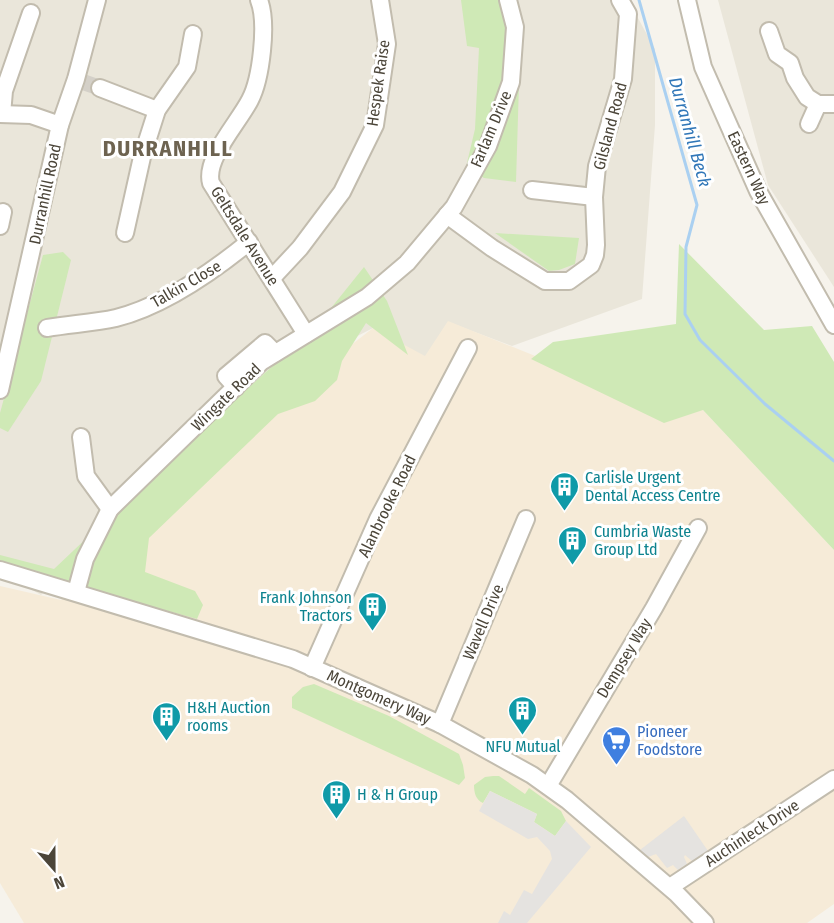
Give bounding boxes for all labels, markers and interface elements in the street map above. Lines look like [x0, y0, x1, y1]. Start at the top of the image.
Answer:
street label: Hespek Raise [363, 38, 393, 128]
water label: Durranhill Beck [664, 75, 716, 189]
street label: Gilsland Road [589, 80, 631, 172]
street label: Farlam Drive [466, 88, 516, 170]
street label: Eastern Way [724, 128, 775, 208]
district label: DURRANHILL [103, 135, 233, 162]
street label: Durranhill Road [25, 142, 65, 246]
street label: Geltsdale Avenue [207, 183, 283, 289]
street label: Talkin Close [148, 256, 224, 312]
street label: Wingate Road [187, 359, 265, 435]
street label: Alanbrooke Road [354, 452, 420, 560]
place label: Carlisle Urgent Dental Access Centre [585, 468, 721, 505]
building icon: Carlisle Urgent Dental Access Centre [548, 470, 580, 512]
place label: Cumbria Waste Group Ltd [594, 522, 691, 559]
building icon: Cumbria Waste Group Ltd [557, 524, 589, 566]
street label: Wavell Drive [459, 581, 507, 663]
place label: Frank Johnson Tractors [260, 588, 352, 625]
building icon: Frank Johnson Tractors [357, 590, 389, 632]
street label: Dempsey Way [593, 614, 656, 701]
street label: Montgomery Way [324, 666, 435, 729]
building icon: NFU Mutual [507, 694, 539, 736]
place label: H&H Auction rooms [187, 698, 271, 735]
building icon: H&H Auction rooms [150, 700, 182, 742]
place label: Pioneer Foodstore [637, 722, 702, 759]
supermarket icon: Pioneer Foodstore [600, 724, 632, 766]
place label: NFU Mutual [485, 737, 561, 756]
building icon: H & H Group [320, 778, 352, 820]
place label: H & H Group [357, 785, 438, 804]
street label: Auchinleck Drive [701, 795, 803, 871]
north arrow [24, 839, 84, 899]
text: N [51, 872, 67, 893]

